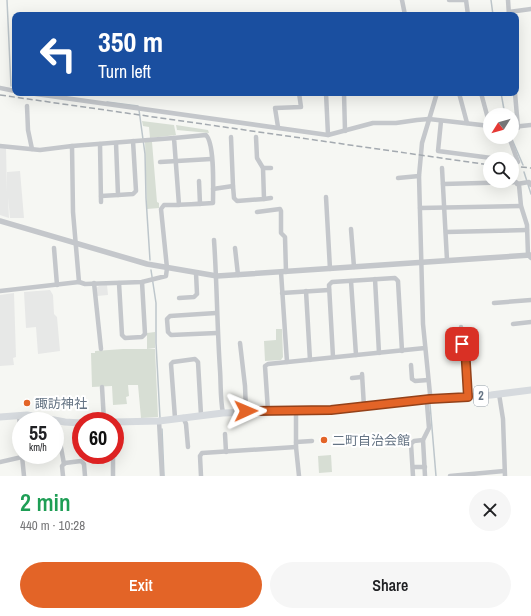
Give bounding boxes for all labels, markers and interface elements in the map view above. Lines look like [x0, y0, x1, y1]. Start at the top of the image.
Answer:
text: 350 m [98, 23, 163, 61]
icon: left [32, 28, 84, 80]
text: Turn left [98, 59, 151, 84]
north arrow [483, 108, 519, 144]
map controls [483, 108, 519, 188]
button: search [483, 152, 519, 188]
pin [445, 327, 479, 361]
icon: arrive [451, 333, 473, 355]
road number: 2 [474, 386, 488, 406]
position arrow [225, 390, 267, 432]
place label: 諏訪神社 [35, 395, 87, 412]
marker: 諏訪神社 [22, 398, 32, 408]
speed limit sign: 60 [72, 412, 124, 464]
text: 55 [29, 419, 47, 446]
place label: 二町自治会館 [332, 432, 410, 449]
marker: 二町自治会館 [319, 435, 329, 445]
text: km/h [29, 441, 47, 454]
text: 2 min [20, 486, 71, 518]
button: close [469, 489, 511, 531]
text: 440 m · 10:28 [20, 517, 85, 534]
button: Exit [20, 562, 262, 608]
button: Share [270, 562, 511, 608]

